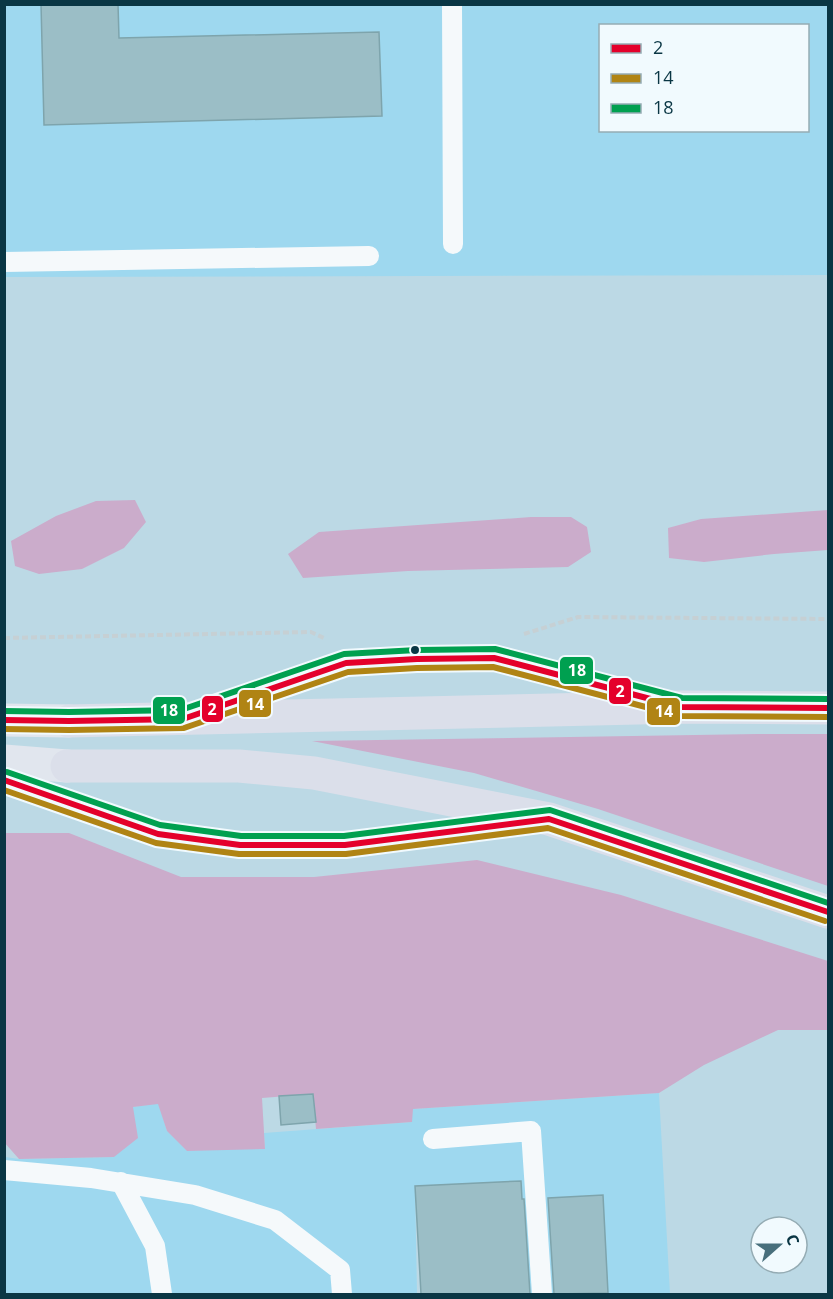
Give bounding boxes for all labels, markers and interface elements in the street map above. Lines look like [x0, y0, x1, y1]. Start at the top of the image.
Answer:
legend [599, 24, 809, 132]
text: 2 [653, 35, 663, 59]
text: 14 [653, 65, 674, 89]
text: 18 [653, 95, 674, 119]
unlabelled marker [409, 644, 421, 656]
line badge: 18 [559, 656, 594, 685]
text: 18 [568, 659, 586, 681]
line badge: 2 [608, 677, 632, 705]
text: 2 [615, 680, 625, 702]
line badge: 14 [238, 689, 272, 718]
text: 14 [246, 693, 264, 715]
line badge: 2 [201, 695, 224, 723]
line badge: 18 [152, 696, 186, 725]
line badge: 14 [646, 697, 681, 726]
text: 2 [207, 698, 217, 720]
text: 18 [160, 699, 178, 721]
text: 14 [655, 700, 673, 722]
north arrow [749, 1215, 809, 1275]
text: С [781, 1231, 805, 1248]

